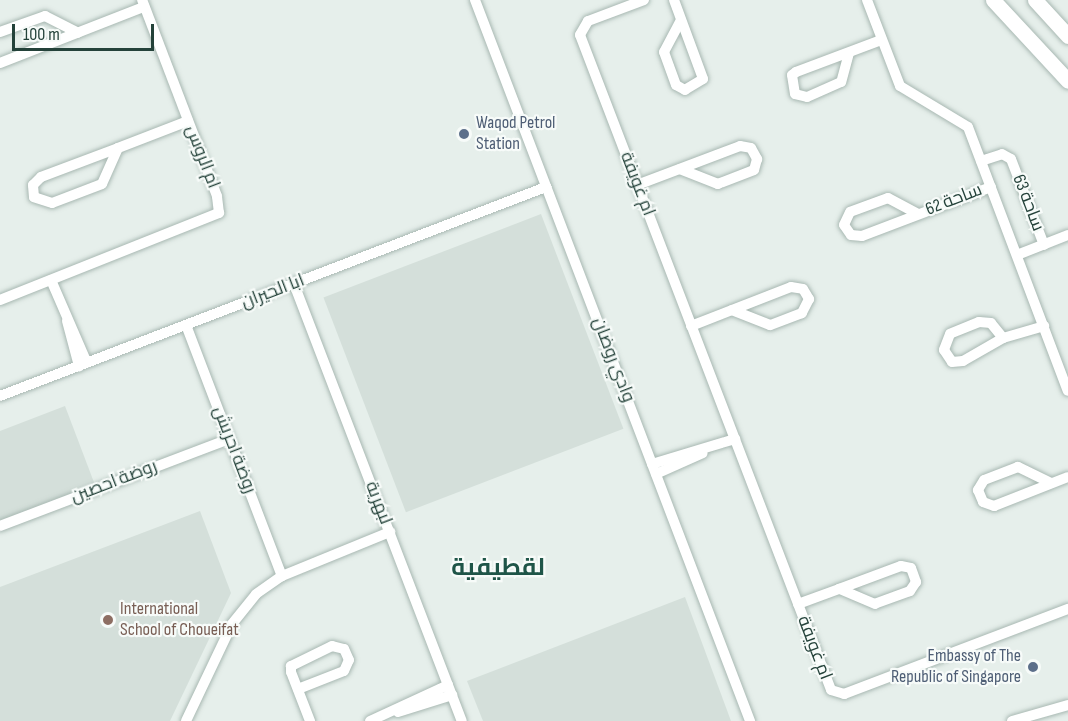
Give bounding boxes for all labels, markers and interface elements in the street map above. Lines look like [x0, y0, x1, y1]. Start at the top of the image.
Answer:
scale bar [15, 12, 158, 50]
text: 100 m [23, 24, 60, 45]
place label: Waqod Petrol Station [476, 113, 555, 156]
street label: ام الروس [180, 122, 224, 192]
marker: Waqod Petrol Station [457, 127, 471, 141]
street label: ام غويفة [615, 149, 659, 219]
street label: ساحة 63 [1007, 172, 1049, 234]
street label: ساحة 62 [923, 179, 985, 221]
street label: ابا الحيران [238, 270, 308, 314]
street label: وادي روضان [587, 315, 639, 405]
street label: روضة احريش [208, 403, 260, 497]
street label: روضة احصين [68, 456, 160, 508]
street label: لبهرية [360, 479, 396, 527]
district label: لقطيفية [451, 554, 545, 582]
place label: International School of Choueifat [120, 599, 239, 642]
marker: International School of Choueifat [101, 613, 115, 627]
street label: ام غويفة [792, 613, 836, 683]
place label: Embassy of The Republic of Singapore [891, 646, 1021, 688]
marker: Embassy of The Republic of Singapore [1026, 660, 1040, 674]

